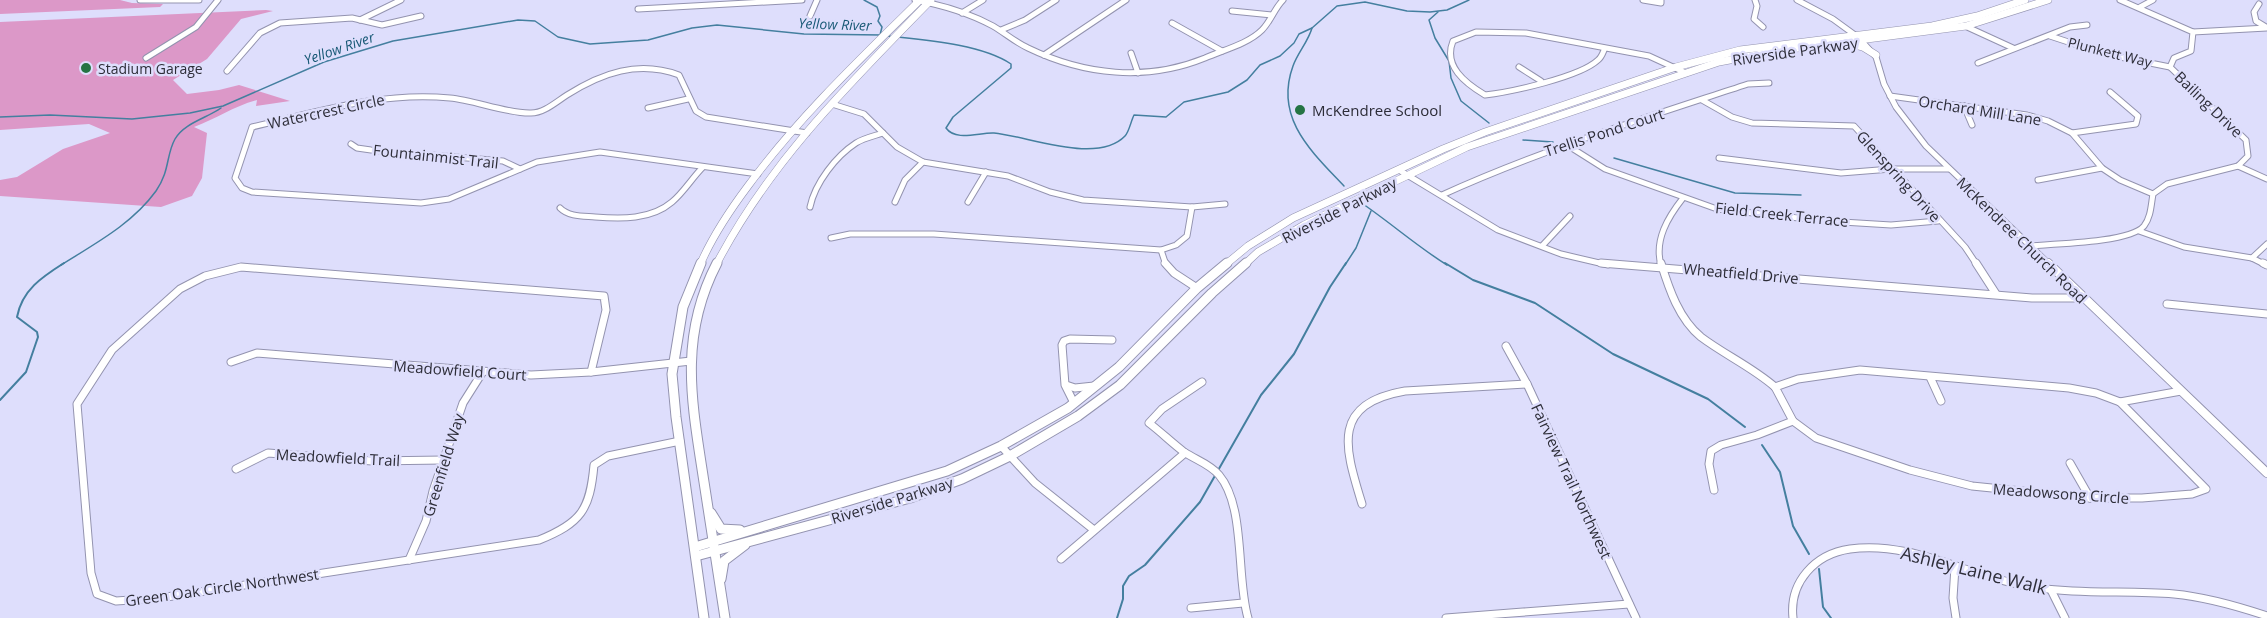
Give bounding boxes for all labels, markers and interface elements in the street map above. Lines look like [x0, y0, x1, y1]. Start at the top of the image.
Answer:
water label: Yellow River [798, 13, 872, 35]
water label: Yellow River [301, 27, 377, 69]
street label: Riverside Parkway [1731, 32, 1859, 70]
street label: Plunkett Way [2066, 32, 2155, 72]
place label: Stadium Garage [98, 59, 203, 78]
marker: Stadium Garage [79, 61, 93, 75]
street label: Bailing Drive [2171, 66, 2247, 142]
street label: Watercrest Circle [266, 89, 386, 133]
street label: Orchard Mill Lane [1917, 90, 2043, 130]
place label: McKendree School [1312, 100, 1442, 120]
marker: McKendree School [1293, 103, 1307, 117]
street label: Trellis Pond Court [1542, 103, 1666, 161]
street label: Glenspring Drive [1853, 126, 1945, 226]
street label: Fountainmist Trail [372, 139, 500, 173]
street label: Riverside Parkway [1278, 172, 1400, 248]
street label: McKendree Church Road [1953, 173, 2091, 307]
street label: Field Creek Terrace [1714, 197, 1850, 231]
street label: Wheatfield Drive [1682, 258, 1800, 288]
street label: Meadowfield Court [393, 355, 527, 385]
street label: Fairview Trail Northwest [1527, 400, 1617, 562]
street label: Greenfield Way [418, 411, 468, 519]
street label: Meadowfield Trail [275, 444, 401, 470]
street label: Riverside Parkway [829, 472, 956, 528]
street label: Meadowsong Circle [1992, 478, 2130, 508]
street label: Ashley Laine Walk [1898, 540, 2050, 600]
street label: Green Oak Circle Northwest [124, 564, 320, 610]

